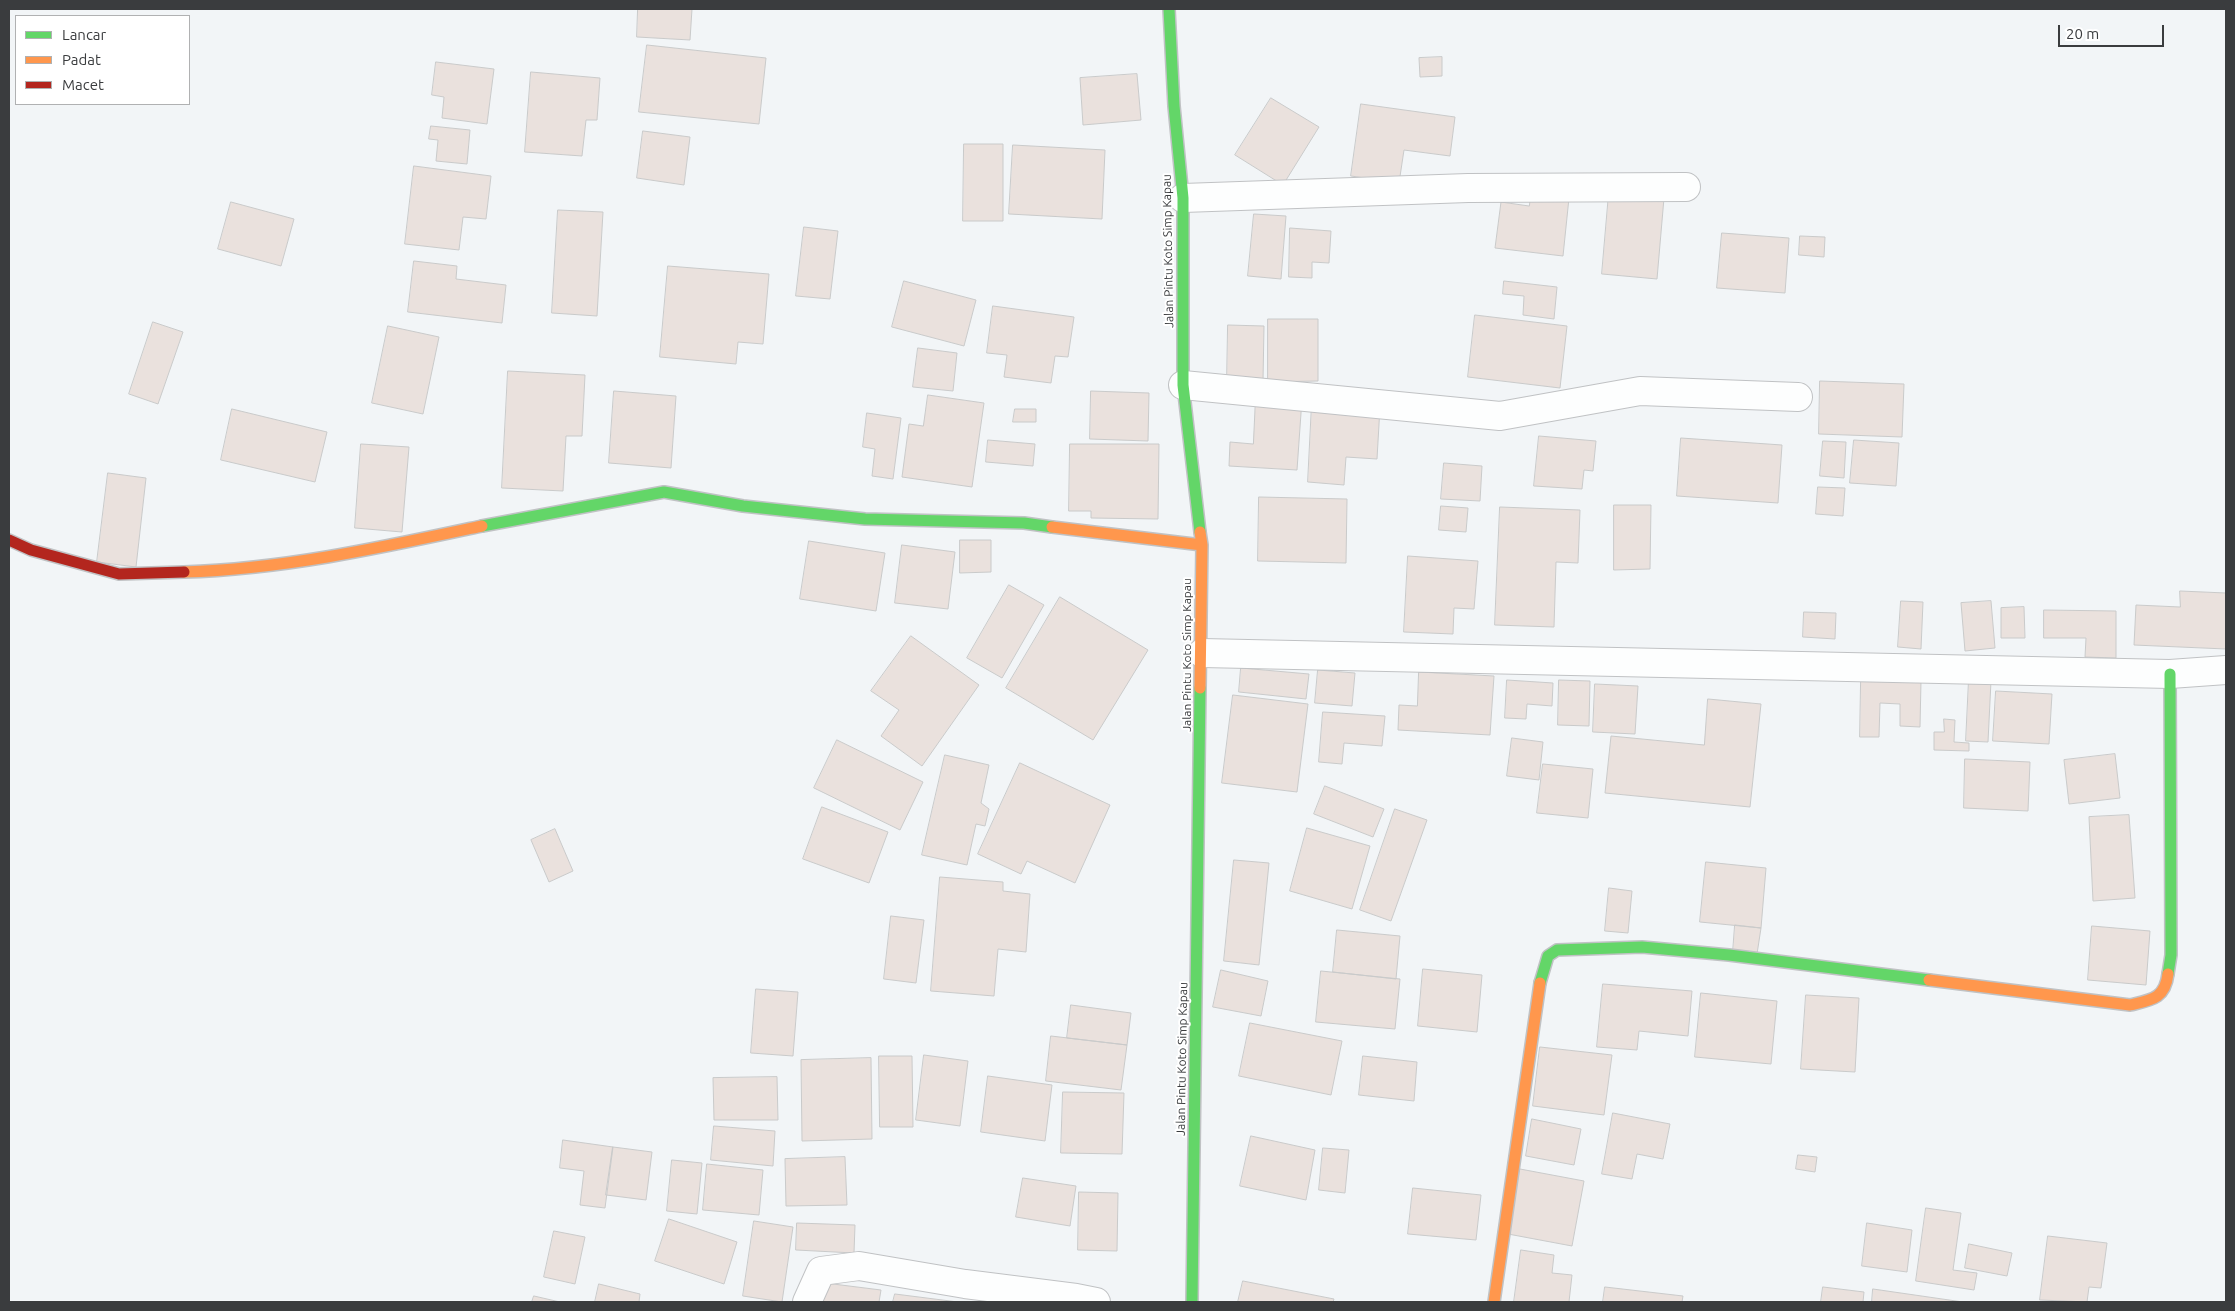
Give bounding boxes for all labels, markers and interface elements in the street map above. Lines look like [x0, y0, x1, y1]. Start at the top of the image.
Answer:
legend [15, 15, 190, 105]
scale bar [2060, 15, 2166, 47]
text: 20 m [2066, 25, 2099, 42]
text: Lancar [62, 26, 106, 43]
text: Padat [62, 51, 101, 68]
text: Macet [62, 76, 104, 93]
street label: Jalan Pintu Koto Simp Kapau [1159, 174, 1177, 328]
street label: Jalan Pintu Koto Simp Kapau [1180, 578, 1194, 732]
street label: Jalan Pintu Koto Simp Kapau [1173, 982, 1191, 1136]

